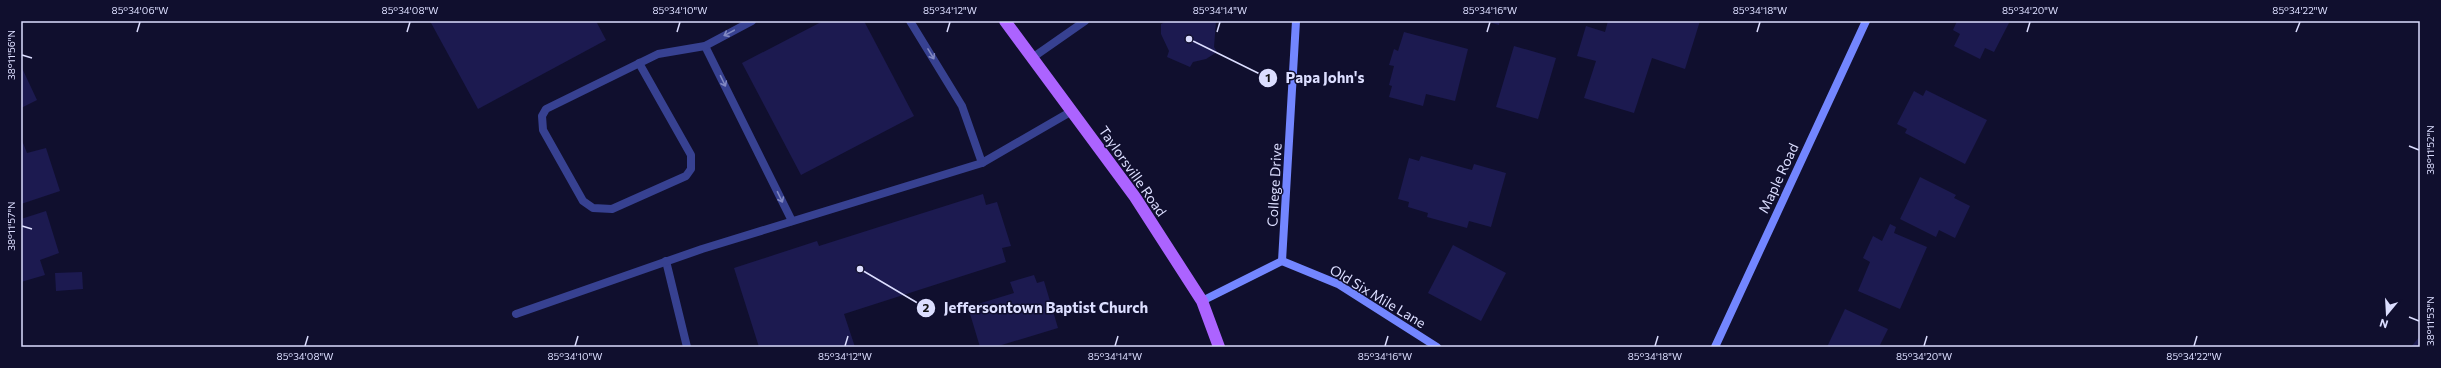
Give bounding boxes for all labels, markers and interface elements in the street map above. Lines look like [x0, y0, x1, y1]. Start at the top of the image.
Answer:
text: 85°34'06"W [112, 4, 168, 16]
text: 85°34'08"W [382, 4, 438, 16]
text: 85°34'10"W [653, 4, 707, 16]
text: 85°34'12"W [923, 4, 977, 16]
text: 85°34'14"W [1193, 4, 1247, 16]
text: 85°34'16"W [1463, 4, 1517, 16]
text: 85°34'18"W [1733, 4, 1787, 16]
text: 85°34'20"W [2002, 4, 2058, 16]
text: 85°34'22"W [2272, 4, 2328, 16]
text: 38°11'56"N [5, 30, 17, 80]
one-way arrow [723, 30, 735, 38]
one-way arrow [927, 48, 935, 60]
callout: Papa John's [1258, 64, 1373, 91]
text: Papa John's [1286, 68, 1364, 86]
text: 1 [1265, 70, 1271, 84]
one-way arrow [719, 75, 727, 87]
street label: Taylorsville Road [1096, 123, 1170, 219]
text: 38°11'52"N [2424, 125, 2436, 175]
street label: Maple Road [1754, 140, 1802, 216]
street label: College Drive [1263, 143, 1285, 227]
one-way arrow [777, 191, 784, 203]
text: 38°11'57"N [5, 201, 17, 251]
street label: Old Six Mile Lane [1327, 261, 1429, 331]
callout: Jeffersontown Baptist Church [916, 294, 1156, 321]
north arrow [2367, 294, 2407, 334]
text: 38°11'53"N [2424, 296, 2436, 346]
text: Jeffersontown Baptist Church [944, 298, 1148, 316]
text: 2 [923, 300, 930, 314]
text: N [2378, 317, 2390, 331]
text: 85°34'08"W [277, 350, 333, 362]
text: 85°34'10"W [548, 350, 602, 362]
text: 85°34'12"W [818, 350, 872, 362]
text: 85°34'14"W [1088, 350, 1142, 362]
text: 85°34'16"W [1358, 350, 1412, 362]
text: 85°34'18"W [1628, 350, 1682, 362]
text: 85°34'20"W [1896, 350, 1952, 362]
text: 85°34'22"W [2166, 350, 2222, 362]

